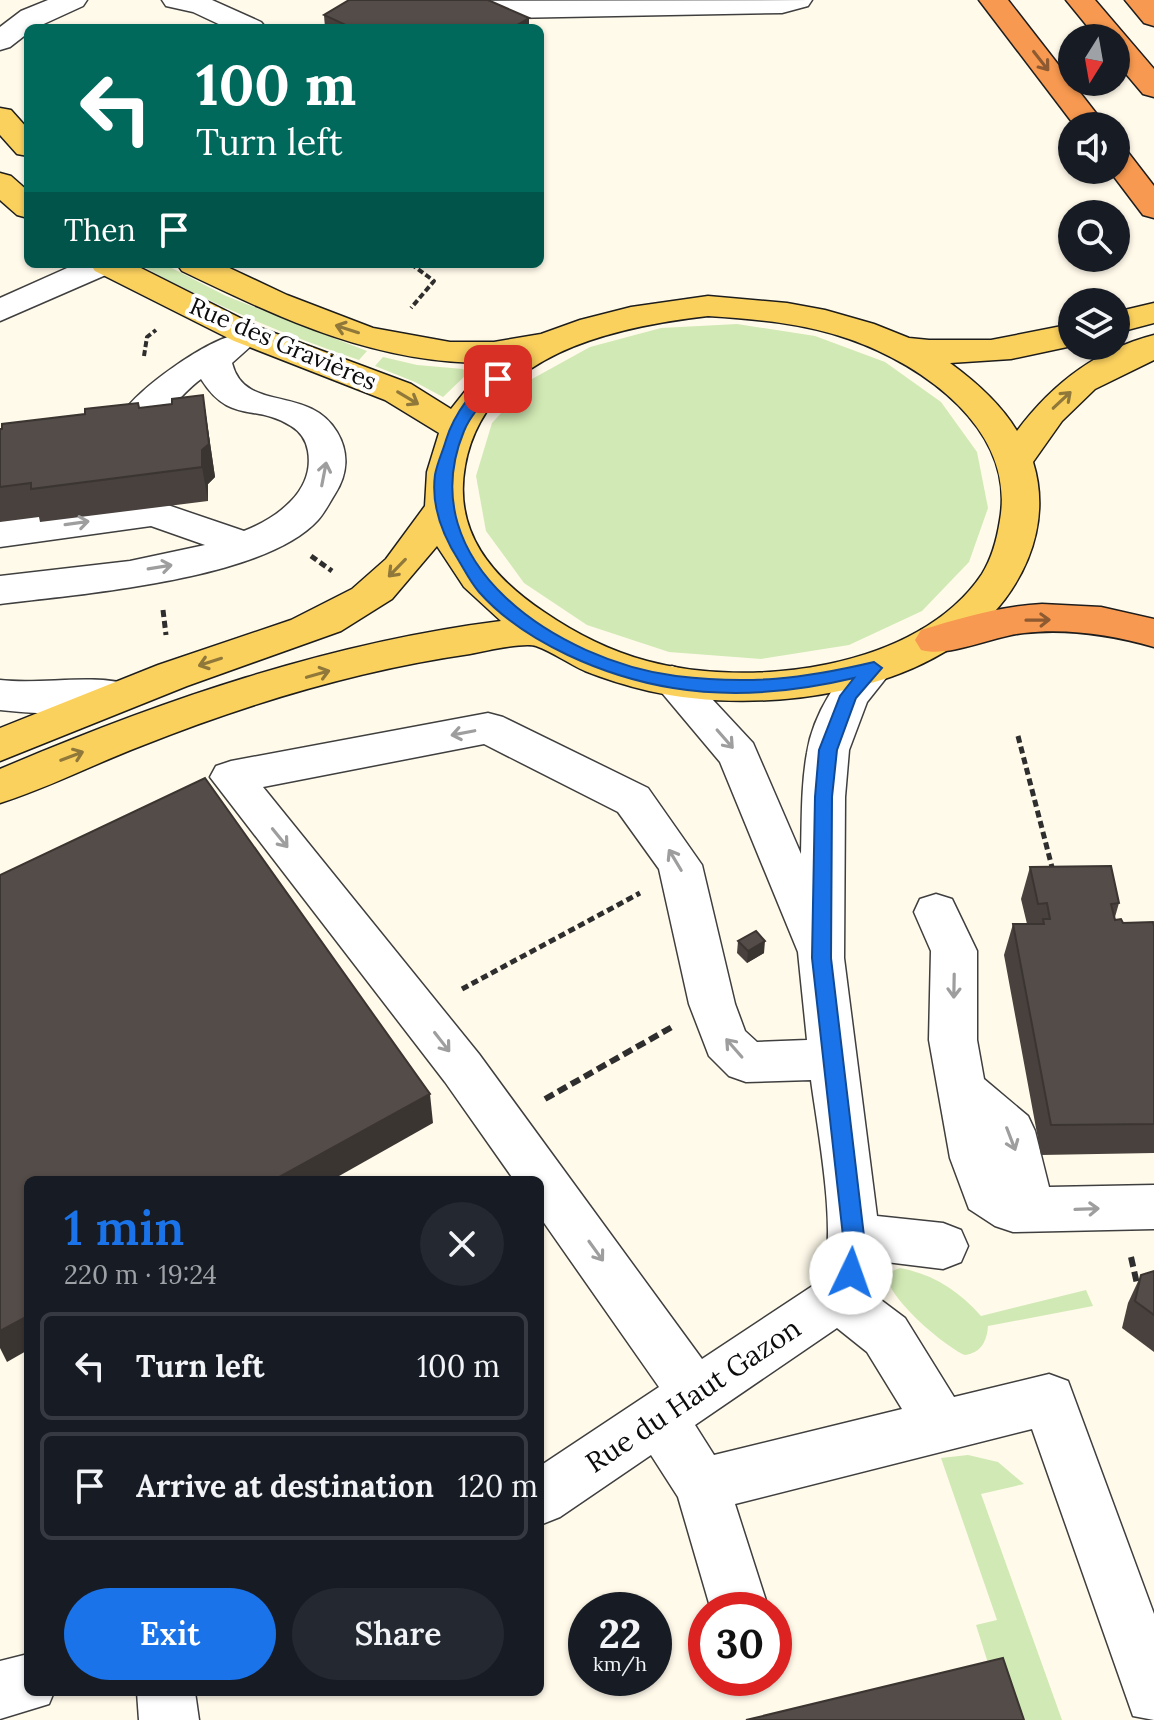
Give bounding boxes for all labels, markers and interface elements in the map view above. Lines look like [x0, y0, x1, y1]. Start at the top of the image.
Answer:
north arrow [1058, 24, 1130, 96]
map controls [1058, 24, 1130, 360]
text: 100 m [196, 49, 356, 120]
one-way arrow [1033, 50, 1050, 71]
icon: left [64, 56, 168, 160]
button: sound [1058, 112, 1130, 184]
text: Turn left [196, 119, 343, 165]
button: search [1058, 200, 1130, 272]
icon: arrive [152, 208, 196, 252]
text: Then [64, 211, 136, 249]
button: layers [1058, 288, 1130, 360]
street label: Rue des Gravières [185, 290, 381, 397]
one-way arrow [335, 321, 361, 336]
pin [464, 345, 532, 413]
icon: arrive [476, 357, 520, 401]
one-way arrow [396, 391, 419, 407]
one-way arrow [1052, 392, 1072, 410]
one-way arrow [318, 462, 333, 488]
one-way arrow [64, 515, 89, 530]
one-way arrow [387, 558, 406, 578]
one-way arrow [147, 559, 173, 574]
one-way arrow [1024, 612, 1051, 627]
one-way arrow [197, 655, 222, 670]
one-way arrow [305, 666, 331, 681]
one-way arrow [451, 726, 477, 741]
one-way arrow [716, 728, 734, 748]
one-way arrow [59, 748, 83, 762]
one-way arrow [271, 827, 289, 848]
one-way arrow [667, 849, 683, 871]
one-way arrow [946, 972, 961, 999]
one-way arrow [433, 1031, 450, 1052]
one-way arrow [725, 1039, 743, 1059]
one-way arrow [1005, 1127, 1019, 1151]
text: 1 min [64, 1197, 184, 1258]
button: close [420, 1202, 504, 1286]
one-way arrow [1073, 1202, 1100, 1217]
position arrow [809, 1231, 893, 1315]
one-way arrow [587, 1240, 604, 1262]
text: 220 m · 19:24 [64, 1258, 217, 1291]
street label: Rue du Haut Gazon [579, 1310, 807, 1480]
icon: left [68, 1344, 112, 1388]
text: Turn left [136, 1347, 264, 1385]
text: 100 m [417, 1347, 500, 1385]
icon: arrive [68, 1464, 112, 1508]
text: Arrive at destination [136, 1467, 434, 1505]
text: 120 m [458, 1467, 538, 1505]
button: Exit [64, 1588, 276, 1680]
button: Share [292, 1588, 504, 1680]
speed limit sign: 30 [688, 1592, 792, 1696]
text: 22 [599, 1608, 641, 1659]
text: km/h [593, 1651, 647, 1676]

